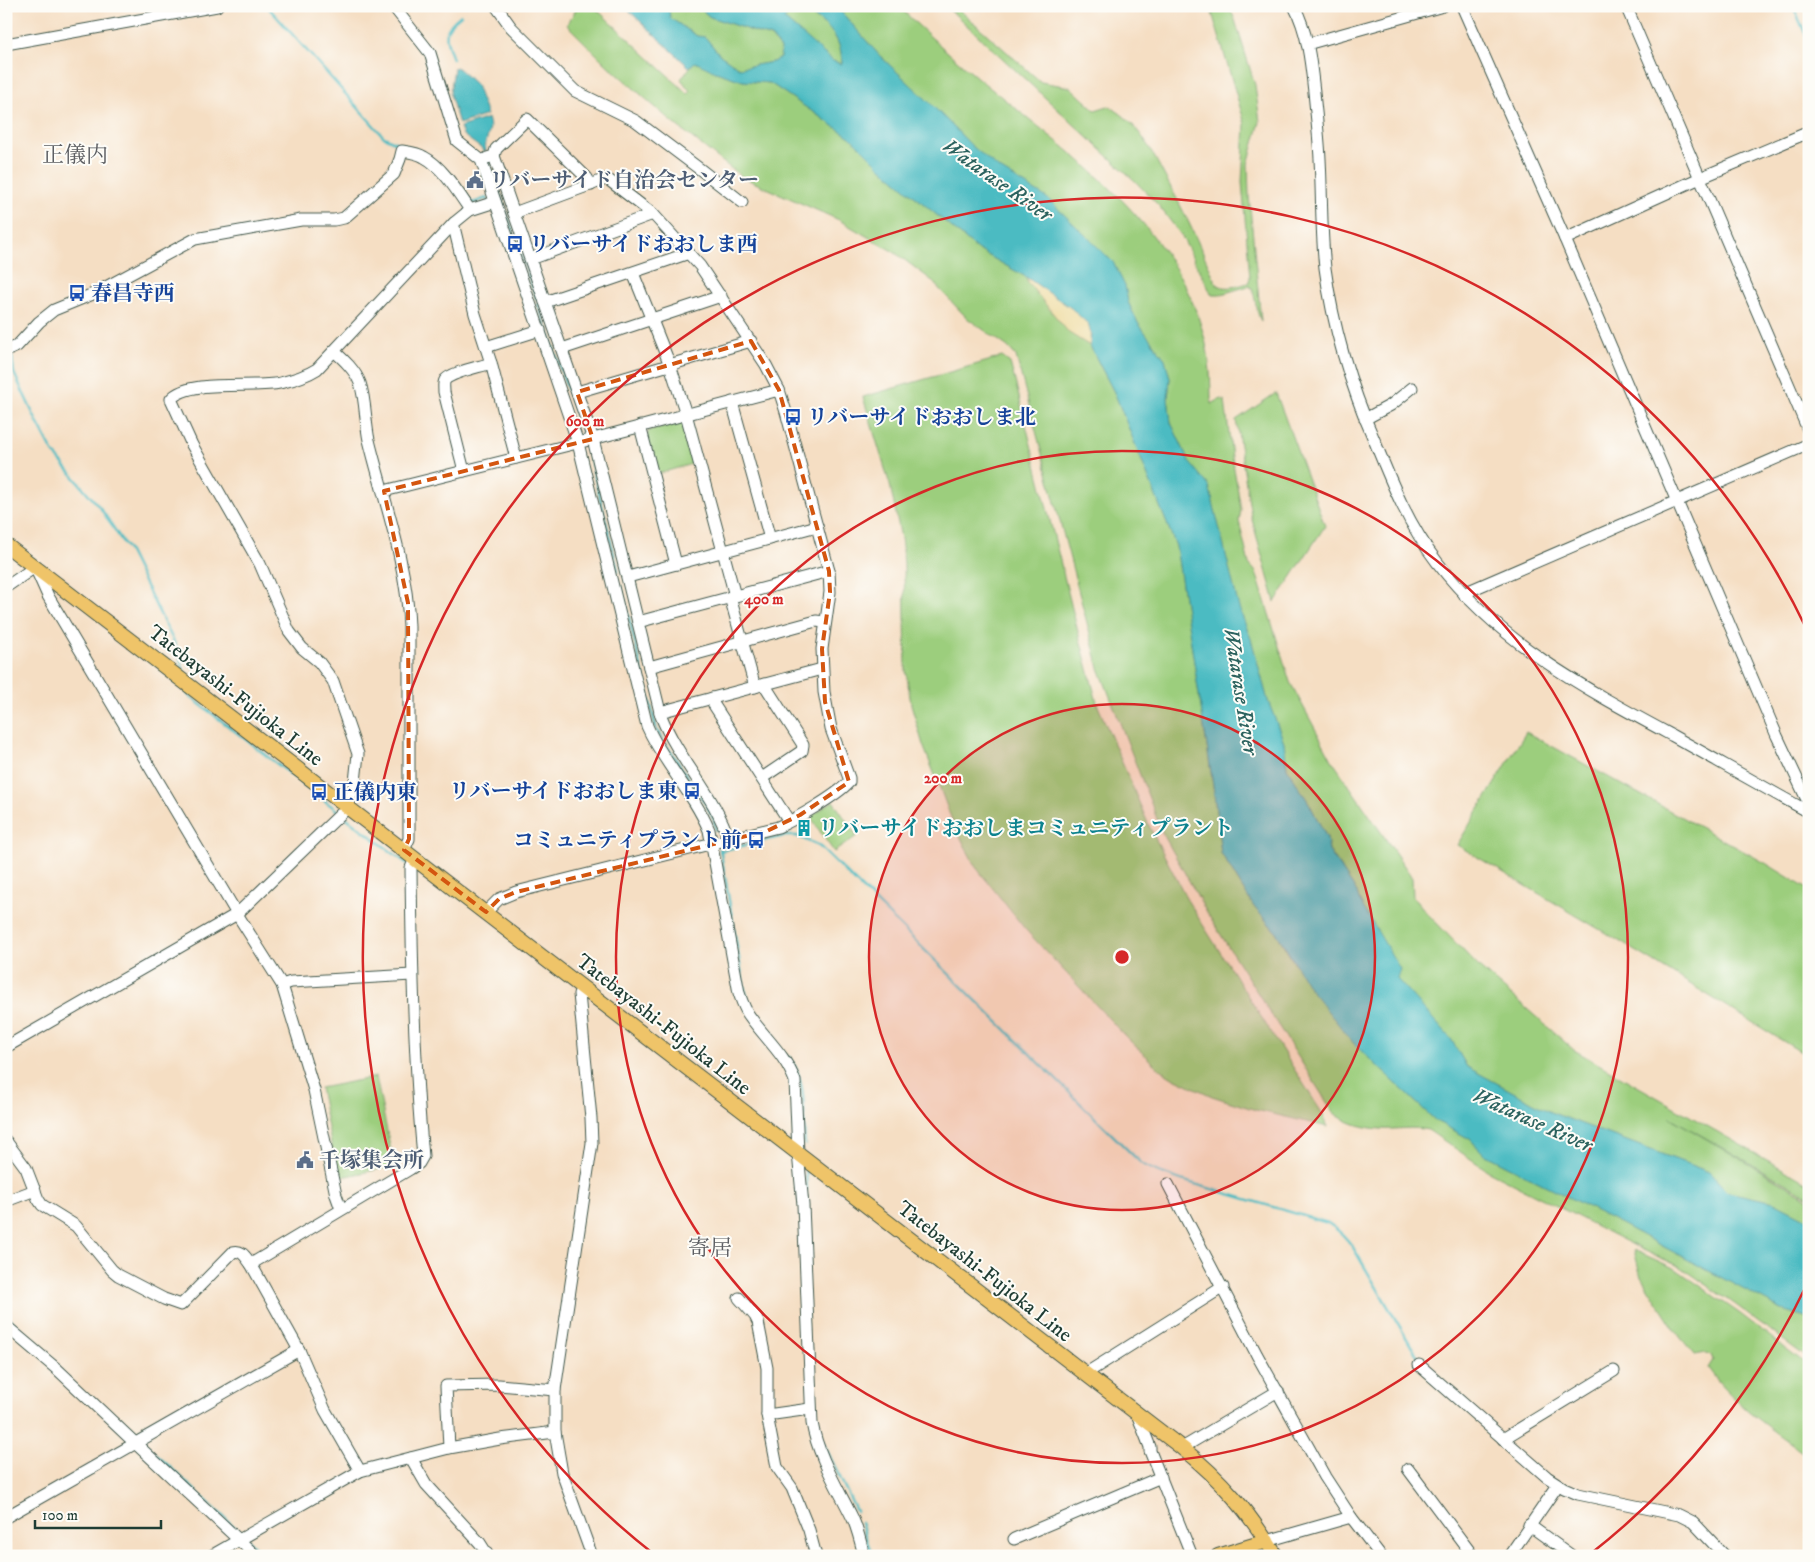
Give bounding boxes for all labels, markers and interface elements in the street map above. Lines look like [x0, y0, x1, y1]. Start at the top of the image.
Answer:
water label: Watarase River [937, 132, 1059, 229]
district label: 正儀内 [42, 142, 108, 169]
place label: リバーサイド自治会センター [489, 168, 759, 194]
public building icon: リバーサイド自治会センター [465, 170, 485, 190]
place label: リバーサイドおおしま西 [529, 232, 758, 258]
bus stop icon: リバーサイドおおしま西 [505, 234, 525, 254]
place label: 春昌寺西 [91, 281, 175, 307]
bus stop icon: 春昌寺西 [67, 283, 87, 303]
place label: リバーサイドおおしま北 [807, 405, 1036, 431]
bus stop icon: リバーサイドおおしま北 [783, 407, 803, 427]
text: 600 m [566, 412, 605, 431]
text: 400 m [743, 590, 784, 609]
street label: Tatebayashi-Fujioka Line [143, 619, 328, 772]
water label: Watarase River [1217, 626, 1264, 759]
text: 200 m [924, 769, 963, 788]
place label: リバーサイドおおしま東 [449, 779, 678, 805]
place label: 正儀内東 [333, 780, 417, 806]
bus stop icon: リバーサイドおおしま東 [682, 781, 702, 801]
bus stop icon: 正儀内東 [309, 782, 329, 802]
place label: リバーサイドおおしまコミュニティプラント [818, 816, 1234, 842]
building icon: リバーサイドおおしまコミュニティプラント [794, 818, 814, 838]
place label: コミュニティプラント前 [513, 828, 742, 854]
bus stop icon: コミュニティプラント前 [746, 830, 766, 850]
street label: Tatebayashi-Fujioka Line [571, 948, 756, 1101]
centre of rings [1113, 948, 1131, 966]
water label: Watarase River [1468, 1082, 1598, 1160]
place label: 千塚集会所 [319, 1148, 424, 1174]
public building icon: 千塚集会所 [295, 1150, 315, 1170]
street label: Tatebayashi-Fujioka Line [892, 1195, 1077, 1348]
district label: 寄居 [688, 1235, 732, 1262]
scale bar [35, 1497, 161, 1529]
text: 100 m [42, 1506, 78, 1525]

